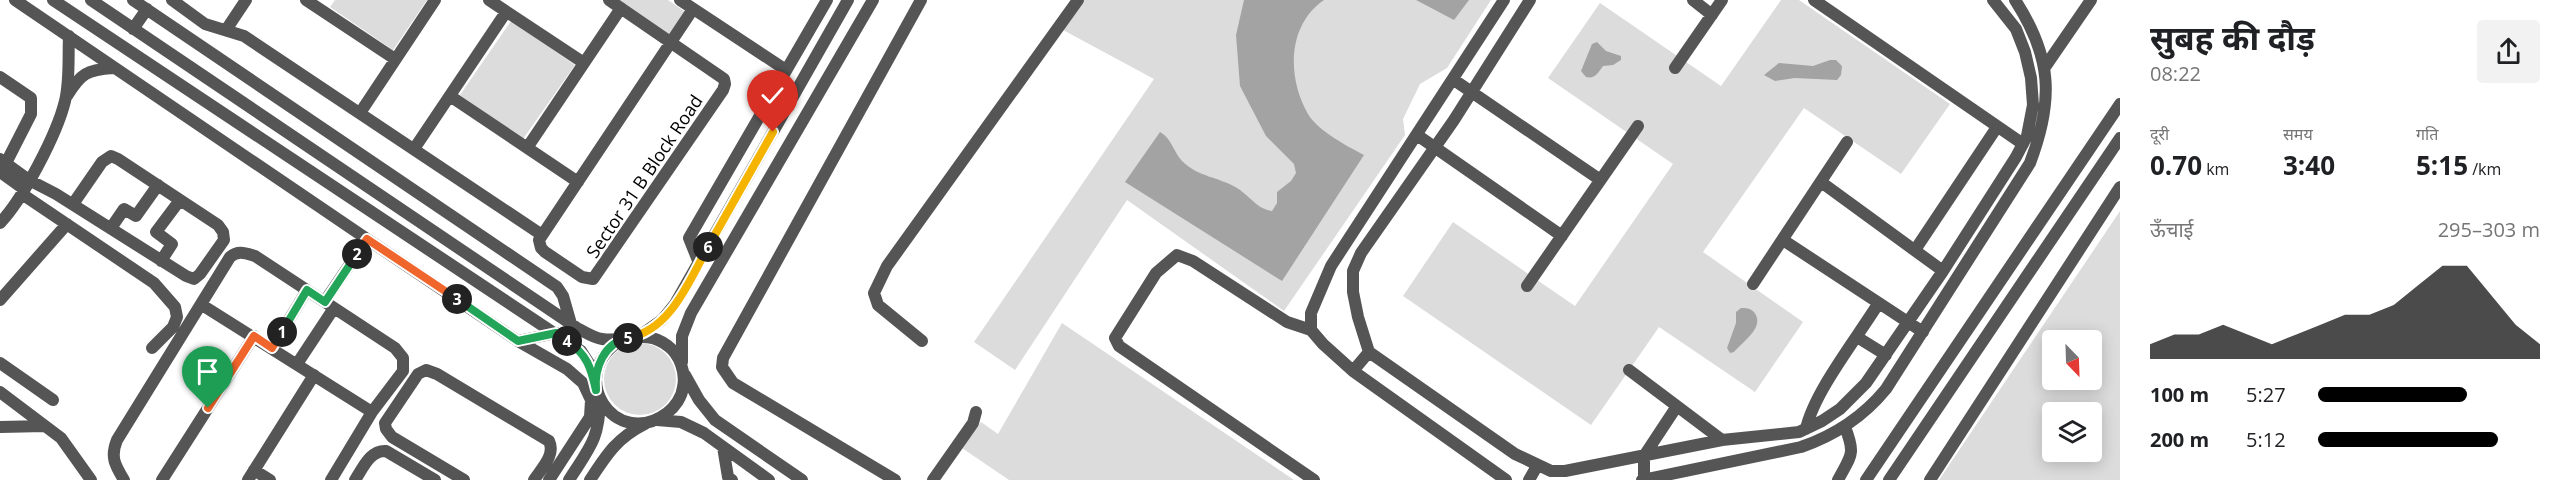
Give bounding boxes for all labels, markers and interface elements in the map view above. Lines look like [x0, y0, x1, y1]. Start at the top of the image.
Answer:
text: सुबह की दौड़ [2150, 15, 2315, 60]
button: share [2477, 20, 2540, 83]
text: 08:22 [2150, 60, 2201, 87]
pin [747, 70, 798, 132]
icon: check [756, 79, 789, 112]
street label: Sector 31 B Block Road [580, 90, 708, 262]
text: दूरी [2150, 123, 2169, 145]
text: समय [2283, 123, 2313, 145]
text: गति [2416, 123, 2438, 145]
text: 0.70 [2150, 147, 2202, 183]
text: 3:40 [2283, 147, 2335, 183]
text: 5:15 [2416, 147, 2468, 183]
text: km [2202, 158, 2229, 180]
text: /km [2468, 158, 2501, 180]
text: ऊँचाई [2150, 216, 2193, 243]
text: 295–303 m [2438, 216, 2540, 243]
pin: 6 [693, 232, 723, 262]
text: 6 [703, 236, 713, 258]
pin: 2 [342, 239, 372, 269]
text: 2 [352, 243, 362, 265]
pin: 3 [442, 284, 472, 314]
text: 3 [452, 288, 462, 310]
pin: 1 [267, 317, 297, 347]
text: 1 [277, 321, 287, 343]
pin: 5 [613, 323, 643, 353]
pin: 4 [552, 326, 582, 356]
text: 5 [623, 327, 633, 349]
text: 4 [562, 330, 572, 352]
north arrow [2042, 330, 2102, 390]
map controls [2042, 330, 2102, 462]
pin [182, 346, 233, 408]
icon: arrive [191, 355, 224, 388]
text: 100 m [2150, 381, 2209, 408]
text: 5:27 [2246, 381, 2286, 408]
button: layers [2042, 402, 2102, 462]
text: 200 m [2150, 426, 2209, 453]
text: 5:12 [2246, 426, 2286, 453]

